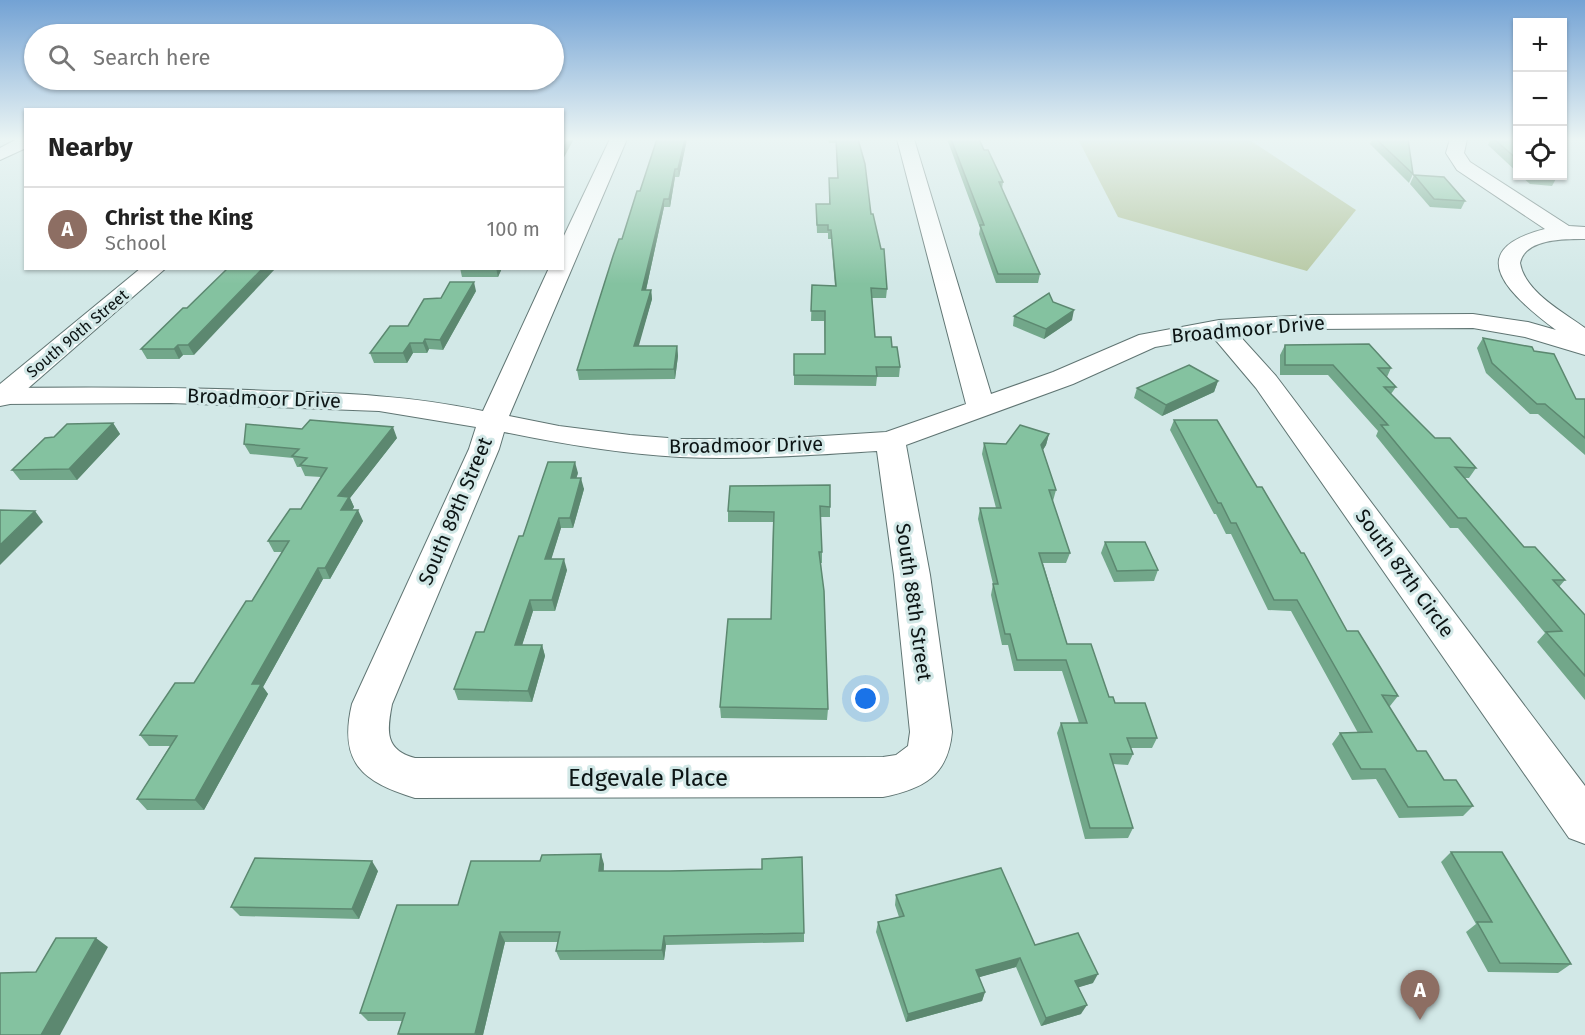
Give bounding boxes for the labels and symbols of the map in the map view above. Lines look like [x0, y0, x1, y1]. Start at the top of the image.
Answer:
street label: South 90th Street [23, 285, 132, 381]
street label: Broadmoor Drive [1170, 310, 1326, 348]
street label: Broadmoor Drive [187, 383, 341, 413]
street label: Broadmoor Drive [669, 432, 823, 458]
street label: South 89th Street [413, 433, 497, 588]
street label: South 87th Circle [1350, 504, 1460, 642]
street label: South 88th Street [891, 522, 937, 683]
your location [851, 684, 880, 713]
street label: Edgevale Place [568, 764, 728, 792]
pin: A [1400, 970, 1440, 1020]

